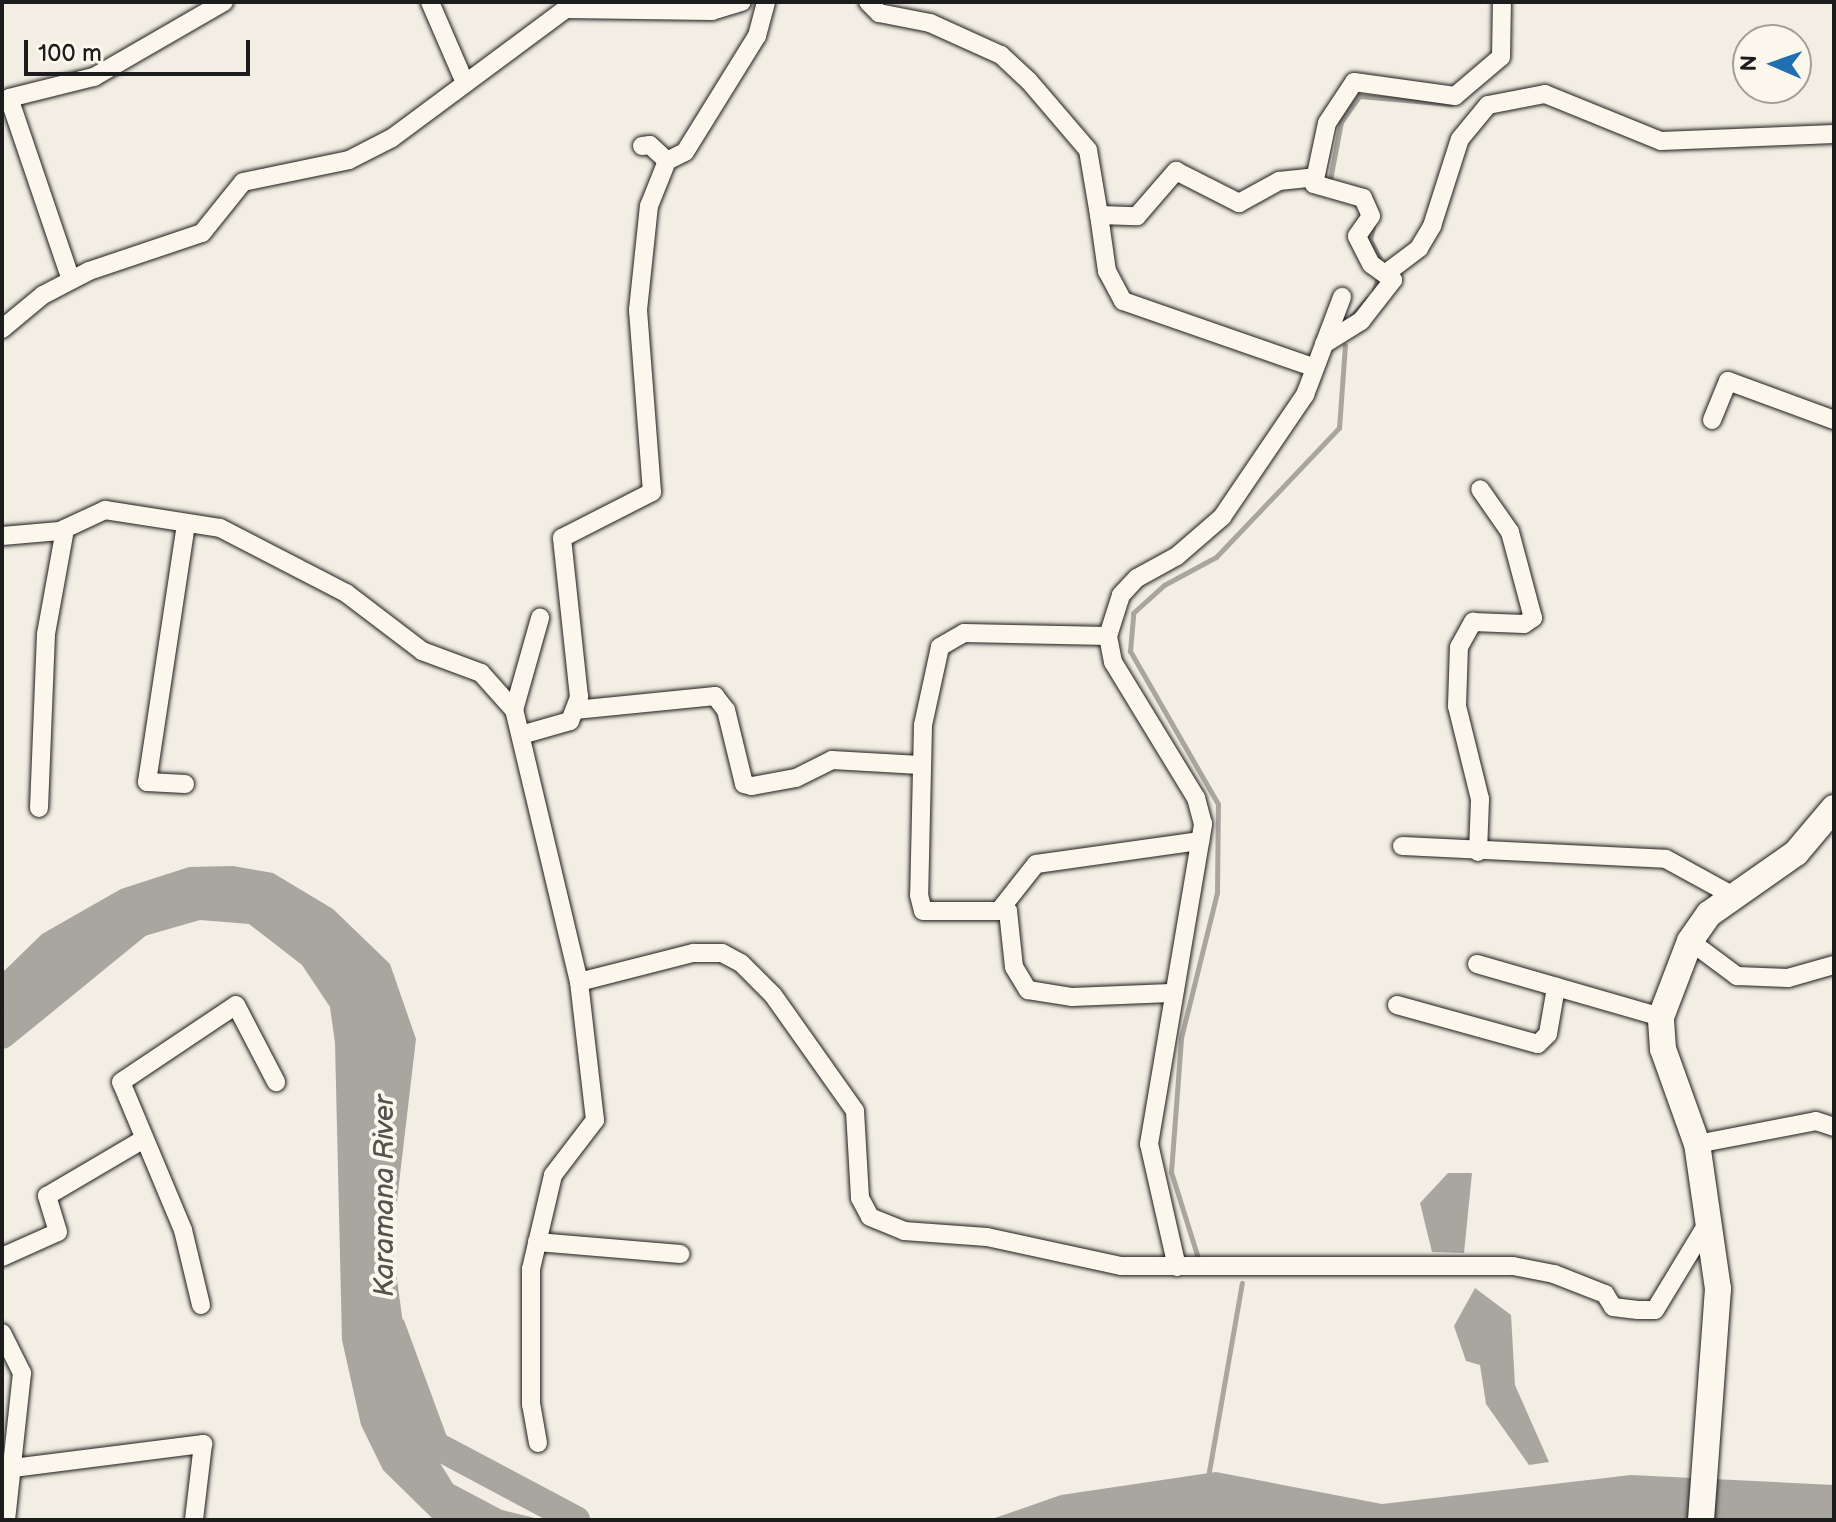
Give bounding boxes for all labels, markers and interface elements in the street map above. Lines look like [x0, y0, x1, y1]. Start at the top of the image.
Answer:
scale bar [28, 24, 254, 74]
north arrow [1732, 24, 1812, 104]
text: 100 m [38, 39, 102, 68]
text: N [1736, 54, 1763, 72]
water label: Karamana River [368, 1095, 402, 1297]

